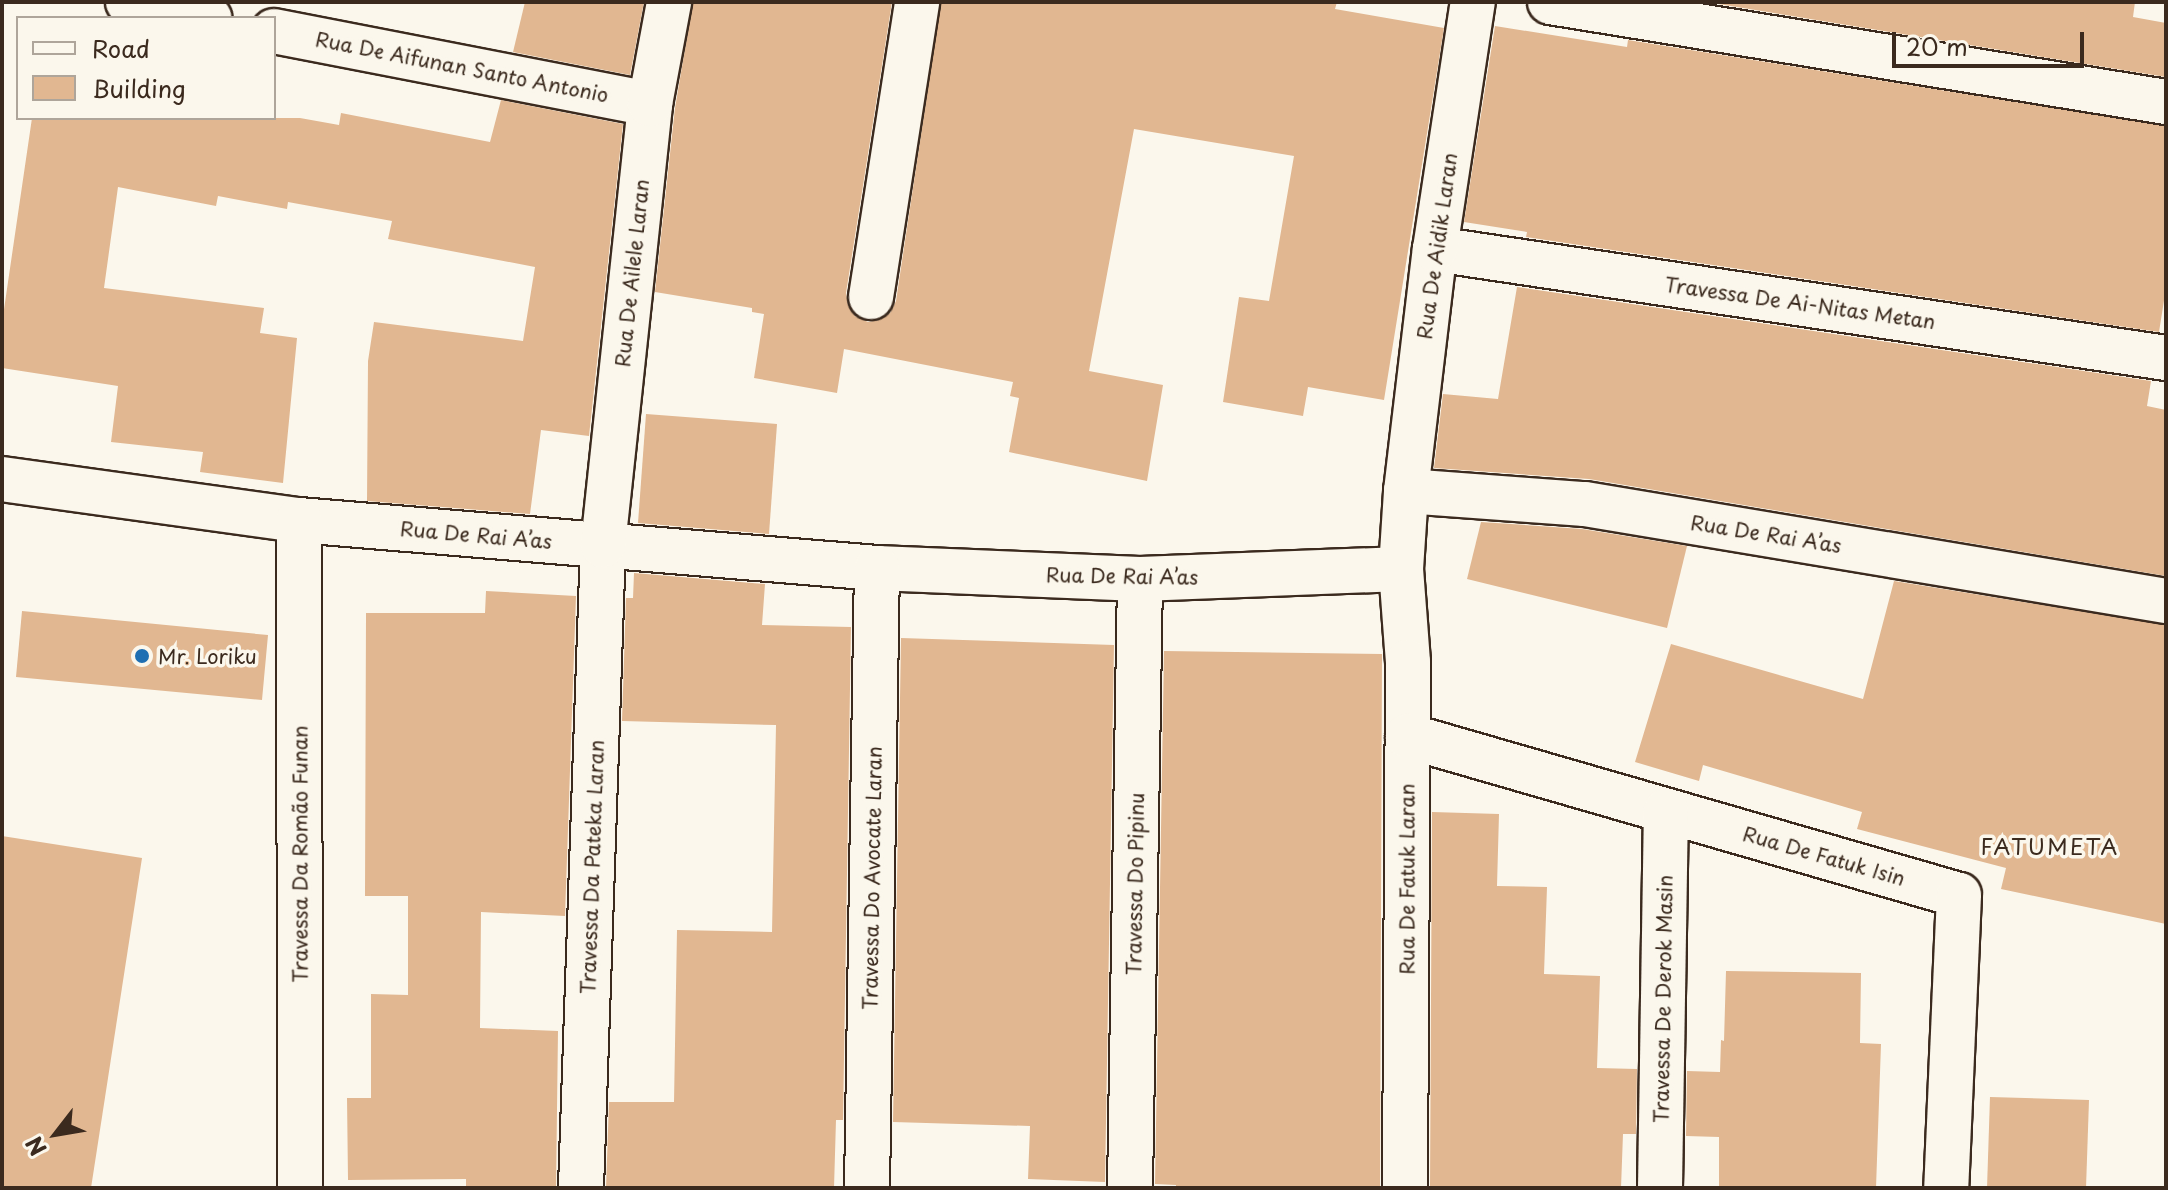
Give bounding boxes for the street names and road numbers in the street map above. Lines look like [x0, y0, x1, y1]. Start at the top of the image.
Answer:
street label: Rua De Aifunan Santo Antonio [313, 27, 611, 107]
street label: Rua De Aidik Laran [1412, 150, 1462, 342]
street label: Rua De Ailele Laran [610, 177, 654, 369]
street label: Travessa De Ai-Nitas Metan [1663, 272, 1937, 334]
street label: Rua De Rai A’as [1687, 510, 1845, 558]
street label: Rua De Rai A’as [398, 516, 554, 554]
street label: Rua De Rai A’as [1044, 563, 1200, 589]
street label: Travessa Da Romão Funan [288, 725, 312, 983]
street label: Travessa Da Pateka Laran [576, 740, 608, 994]
street label: Travessa Do Avocate Laran [858, 745, 886, 1011]
street label: Rua De Fatuk Laran [1395, 782, 1419, 976]
street label: Travessa Do Pipinu [1121, 792, 1149, 976]
street label: Rua De Fatuk Isin [1738, 821, 1910, 891]
street label: Travessa De Derok Masin [1649, 874, 1677, 1124]

